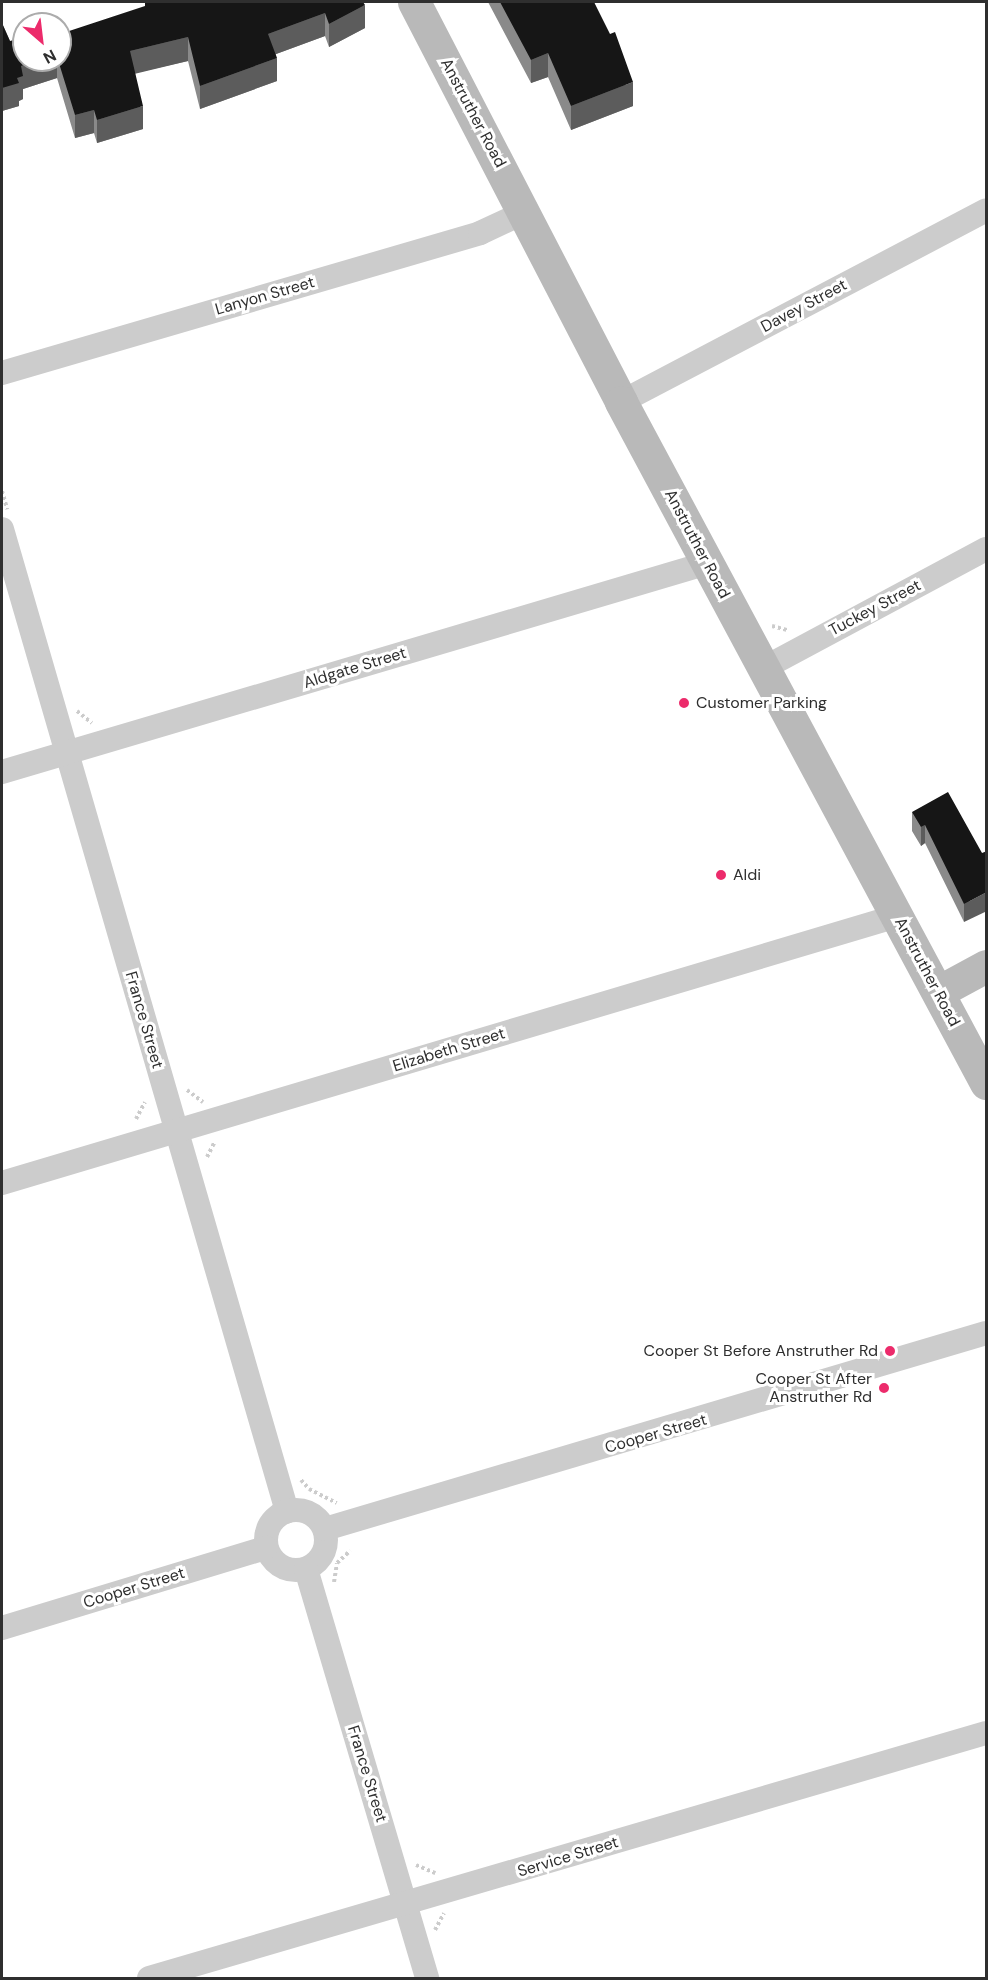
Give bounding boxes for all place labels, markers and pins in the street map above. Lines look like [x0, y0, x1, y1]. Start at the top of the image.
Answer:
place label: Customer Parking [696, 693, 827, 713]
marker: Customer Parking [677, 696, 691, 710]
place label: Aldi [733, 865, 761, 885]
marker: Aldi [714, 868, 728, 882]
place label: Cooper St Before Anstruther Rd [644, 1341, 878, 1361]
marker: Cooper St Before Anstruther Rd [883, 1344, 897, 1358]
place label: Cooper St After Anstruther Rd [756, 1369, 872, 1407]
marker: Cooper St After Anstruther Rd [877, 1381, 891, 1395]

